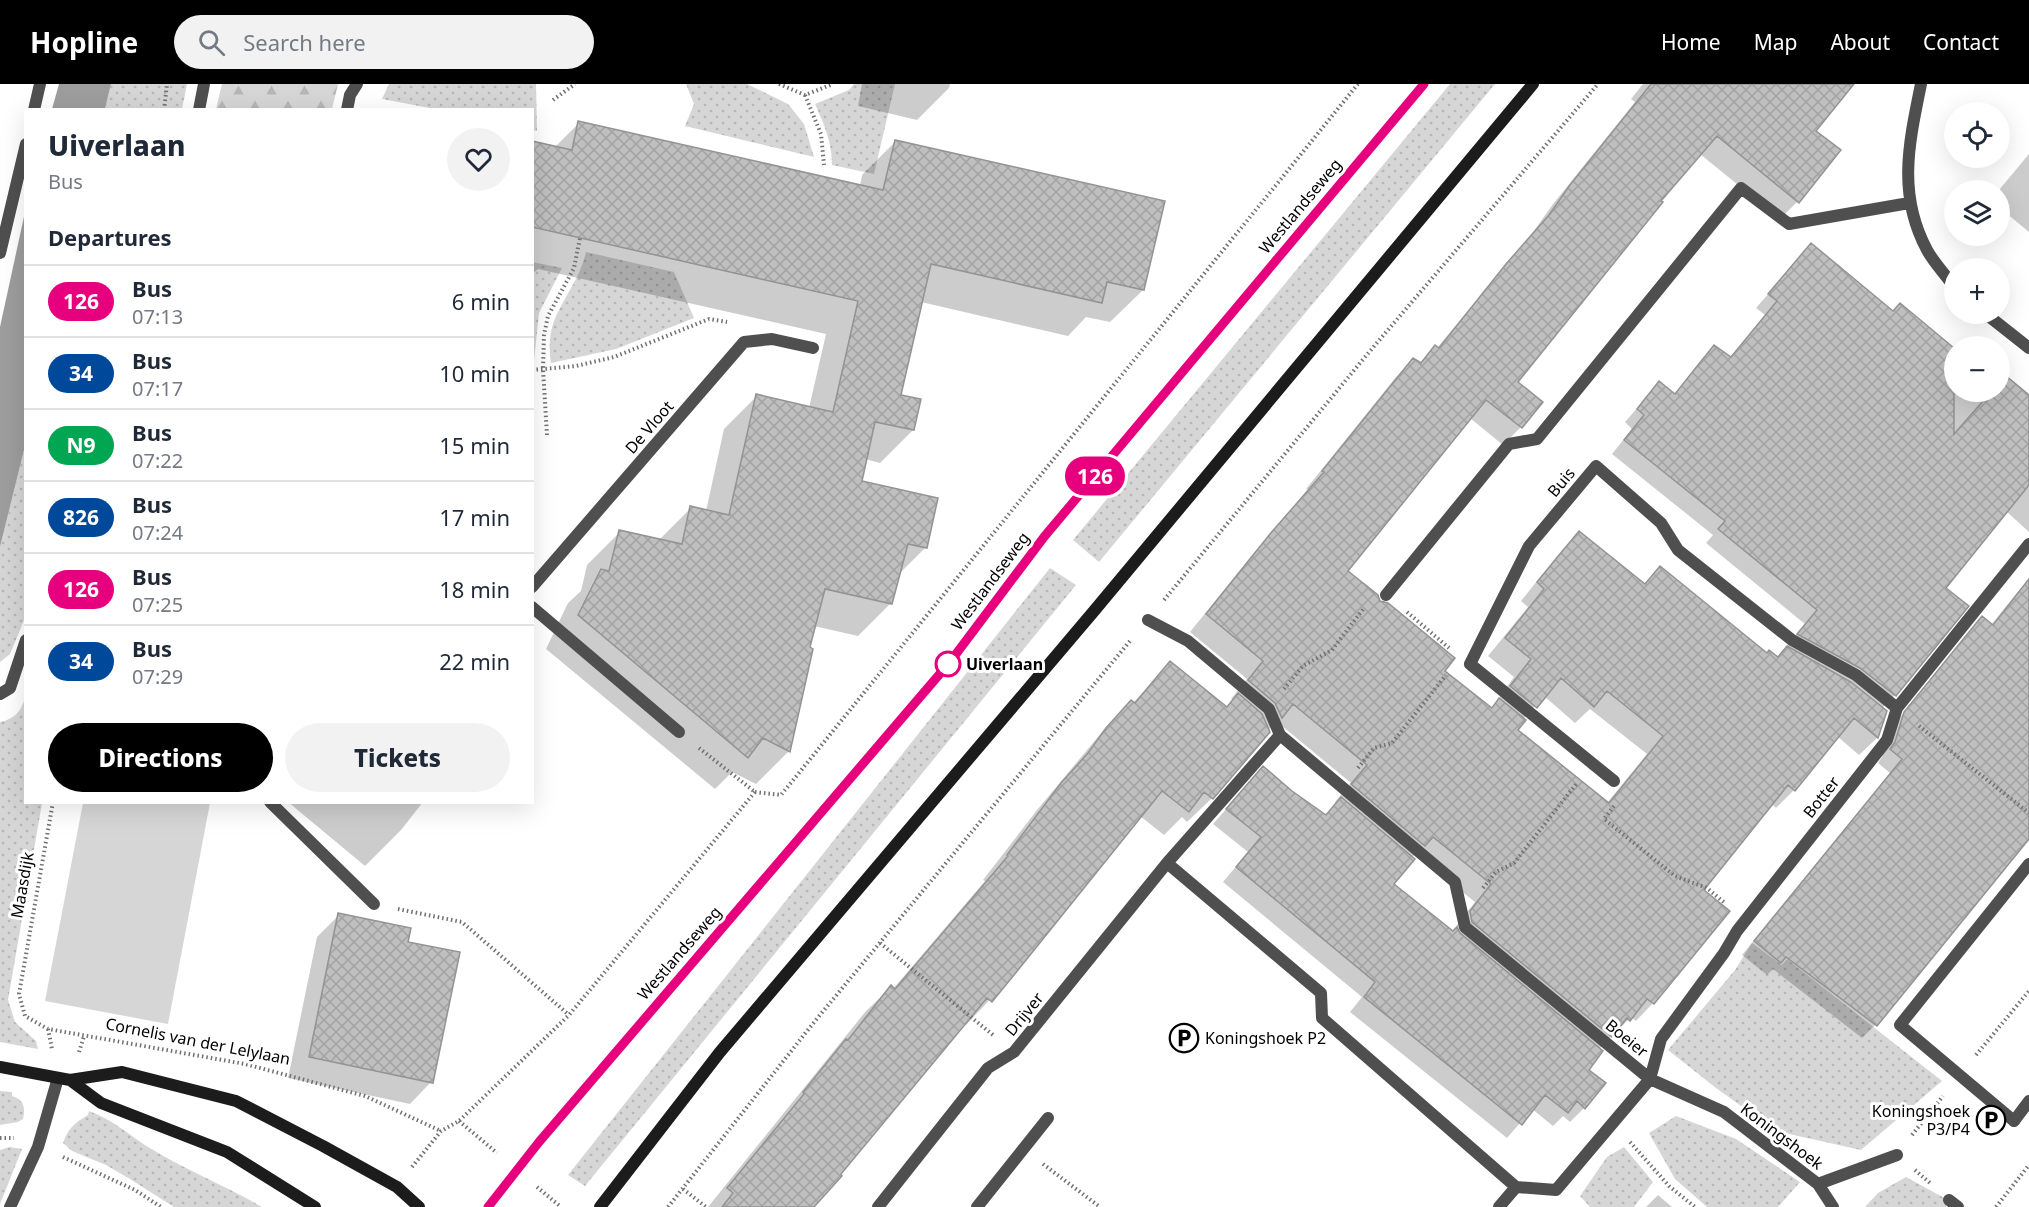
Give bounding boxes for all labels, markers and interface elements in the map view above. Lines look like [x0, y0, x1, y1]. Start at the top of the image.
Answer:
search box [174, 15, 594, 69]
text: Hopline [30, 23, 138, 61]
icon: search [195, 26, 228, 59]
text: Search here [243, 27, 366, 57]
text: Home [1661, 28, 1721, 56]
text: Map [1754, 28, 1797, 56]
text: About [1830, 28, 1890, 56]
text: Contact [1923, 28, 1999, 56]
map controls [1944, 102, 2010, 402]
button: locate [1944, 102, 2010, 168]
text: Uiverlaan [48, 126, 185, 164]
button: heart [447, 128, 510, 191]
street label: Westlandseweg [1254, 154, 1346, 258]
text: Bus [48, 168, 83, 195]
button: layers [1944, 180, 2010, 246]
text: Departures [48, 222, 172, 252]
button: + [1944, 258, 2010, 324]
text: Bus [132, 273, 172, 303]
text: 6 min [452, 286, 510, 316]
text: 126 [63, 287, 99, 315]
text: 07:13 [132, 303, 183, 330]
button: − [1944, 336, 2010, 402]
text: Bus [132, 345, 172, 375]
text: 10 min [439, 358, 510, 388]
text: 34 [69, 359, 93, 387]
text: 07:17 [132, 375, 183, 402]
street label: De Vloot [620, 396, 678, 458]
text: Bus [132, 417, 172, 447]
text: 15 min [439, 430, 510, 460]
text: N9 [66, 431, 96, 459]
text: 07:22 [132, 447, 183, 474]
line badge: 126 [1060, 456, 1130, 496]
text: 126 [1077, 462, 1113, 490]
street label: Buis [1542, 463, 1580, 501]
text: Bus [132, 489, 172, 519]
text: 17 min [439, 502, 510, 532]
text: 826 [63, 503, 99, 531]
text: 07:24 [132, 519, 183, 546]
street label: Westlandseweg [946, 527, 1034, 635]
text: Bus [132, 561, 172, 591]
text: 18 min [439, 574, 510, 604]
text: 126 [63, 575, 99, 603]
text: 07:25 [132, 591, 183, 618]
text: Bus [132, 633, 172, 663]
text: 22 min [439, 646, 510, 676]
text: 34 [69, 647, 93, 675]
marker: Uiverlaan [935, 651, 961, 677]
place label: Uiverlaan [966, 653, 1043, 675]
text: 07:29 [132, 663, 183, 690]
button: Directions [48, 723, 273, 792]
button: Tickets [285, 723, 510, 792]
street label: Botter [1798, 771, 1844, 822]
street label: Maasdijk [5, 850, 39, 920]
street label: Westlandseweg [632, 901, 726, 1005]
street label: Drijver [1000, 987, 1049, 1040]
street label: Cornelis van der Lelylaan [104, 1012, 292, 1070]
street label: Boeier [1601, 1014, 1653, 1062]
parking icon: Koningshoek P2 [1168, 1022, 1200, 1054]
place label: Koningshoek P2 [1205, 1027, 1326, 1049]
street label: Koningshoek [1736, 1098, 1828, 1175]
place label: Koningshoek P3/P4 [1872, 1100, 1970, 1140]
parking icon: Koningshoek P3/P4 [1975, 1104, 2007, 1136]

